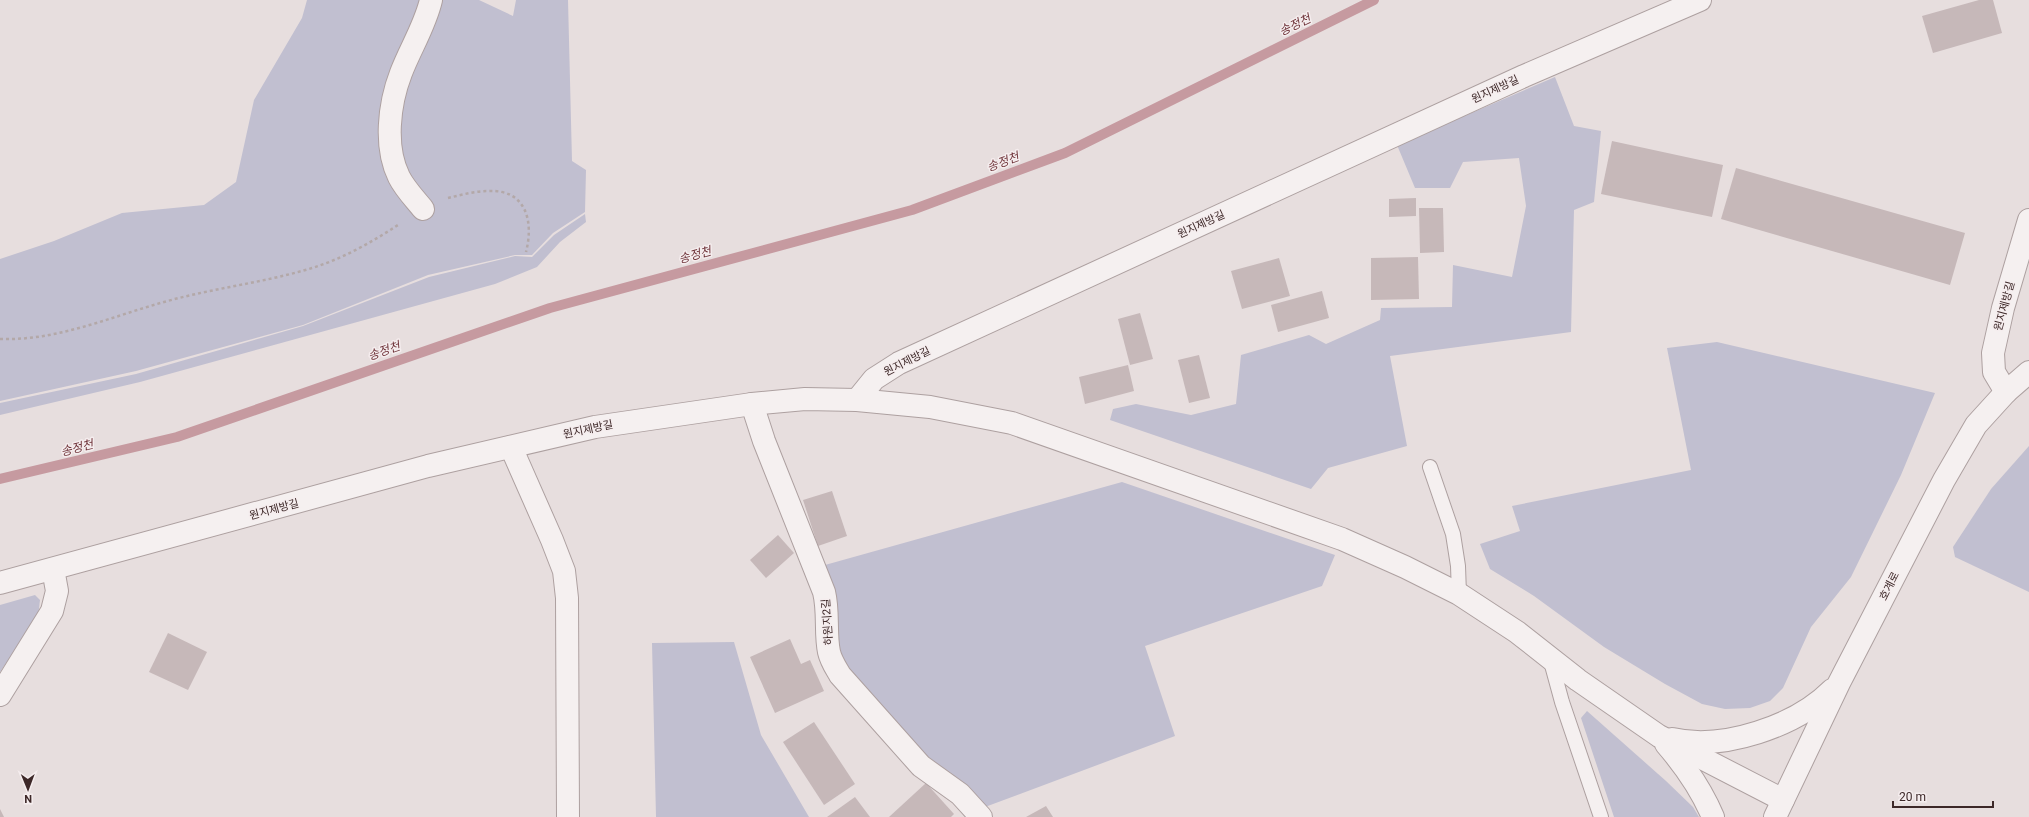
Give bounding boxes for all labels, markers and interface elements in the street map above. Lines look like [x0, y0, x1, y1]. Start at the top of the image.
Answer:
water label: 송정천 [1277, 11, 1315, 39]
street label: 원지제방길 [1470, 73, 1521, 106]
water label: 송정천 [985, 149, 1023, 174]
street label: 원지제방길 [1176, 208, 1227, 241]
water label: 송정천 [677, 243, 715, 266]
street label: 원지제방길 [1992, 280, 2017, 332]
water label: 송정천 [366, 338, 404, 363]
street label: 원지제방길 [882, 344, 933, 379]
street label: 원지제방길 [562, 418, 614, 441]
water label: 송정천 [59, 437, 97, 459]
street label: 원지제방길 [248, 497, 300, 522]
street label: 호계로 [1877, 570, 1902, 603]
street label: 하원지2길 [819, 598, 836, 646]
north arrow [8, 769, 48, 809]
scale bar [1893, 783, 1993, 809]
text: 20 m [1899, 790, 1926, 804]
text: N [24, 792, 32, 805]

